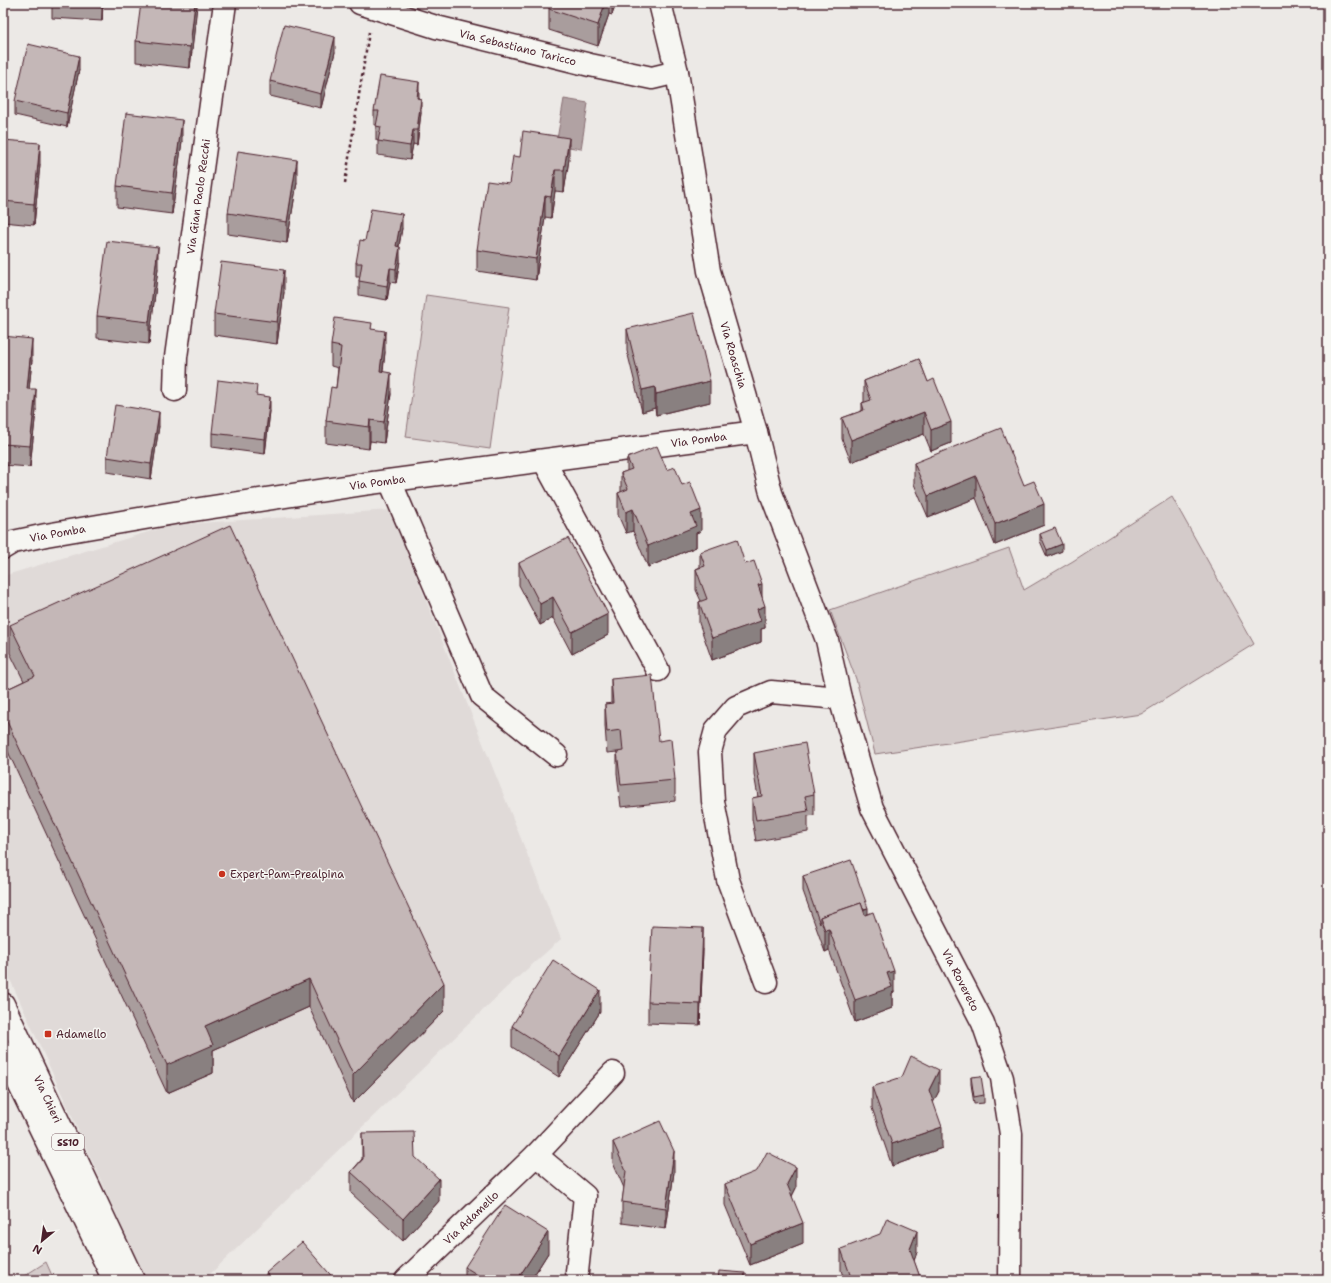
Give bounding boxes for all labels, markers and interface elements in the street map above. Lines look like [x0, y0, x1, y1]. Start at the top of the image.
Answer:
street label: Via Sebastiano Taricco [458, 26, 578, 69]
street label: Via Gian Paolo Recchi [183, 138, 214, 255]
street label: Via Roaschia [716, 320, 750, 390]
street label: Via Pomba [670, 429, 728, 451]
street label: Via Pomba [348, 472, 407, 494]
street label: Via Pomba [28, 521, 87, 546]
place label: Expert-Pam-Prealpina [230, 867, 344, 882]
marker: Expert-Pam-Prealpina [217, 869, 227, 879]
street label: Via Rovereto [938, 946, 983, 1014]
place label: Adamello [56, 1027, 107, 1042]
marker: Adamello [43, 1029, 53, 1039]
street label: Via Chieri [30, 1073, 65, 1126]
road number: SS10 [52, 1134, 84, 1150]
street label: Via Adamello [440, 1188, 502, 1248]
north arrow [22, 1221, 62, 1261]
text: N [30, 1240, 45, 1258]

